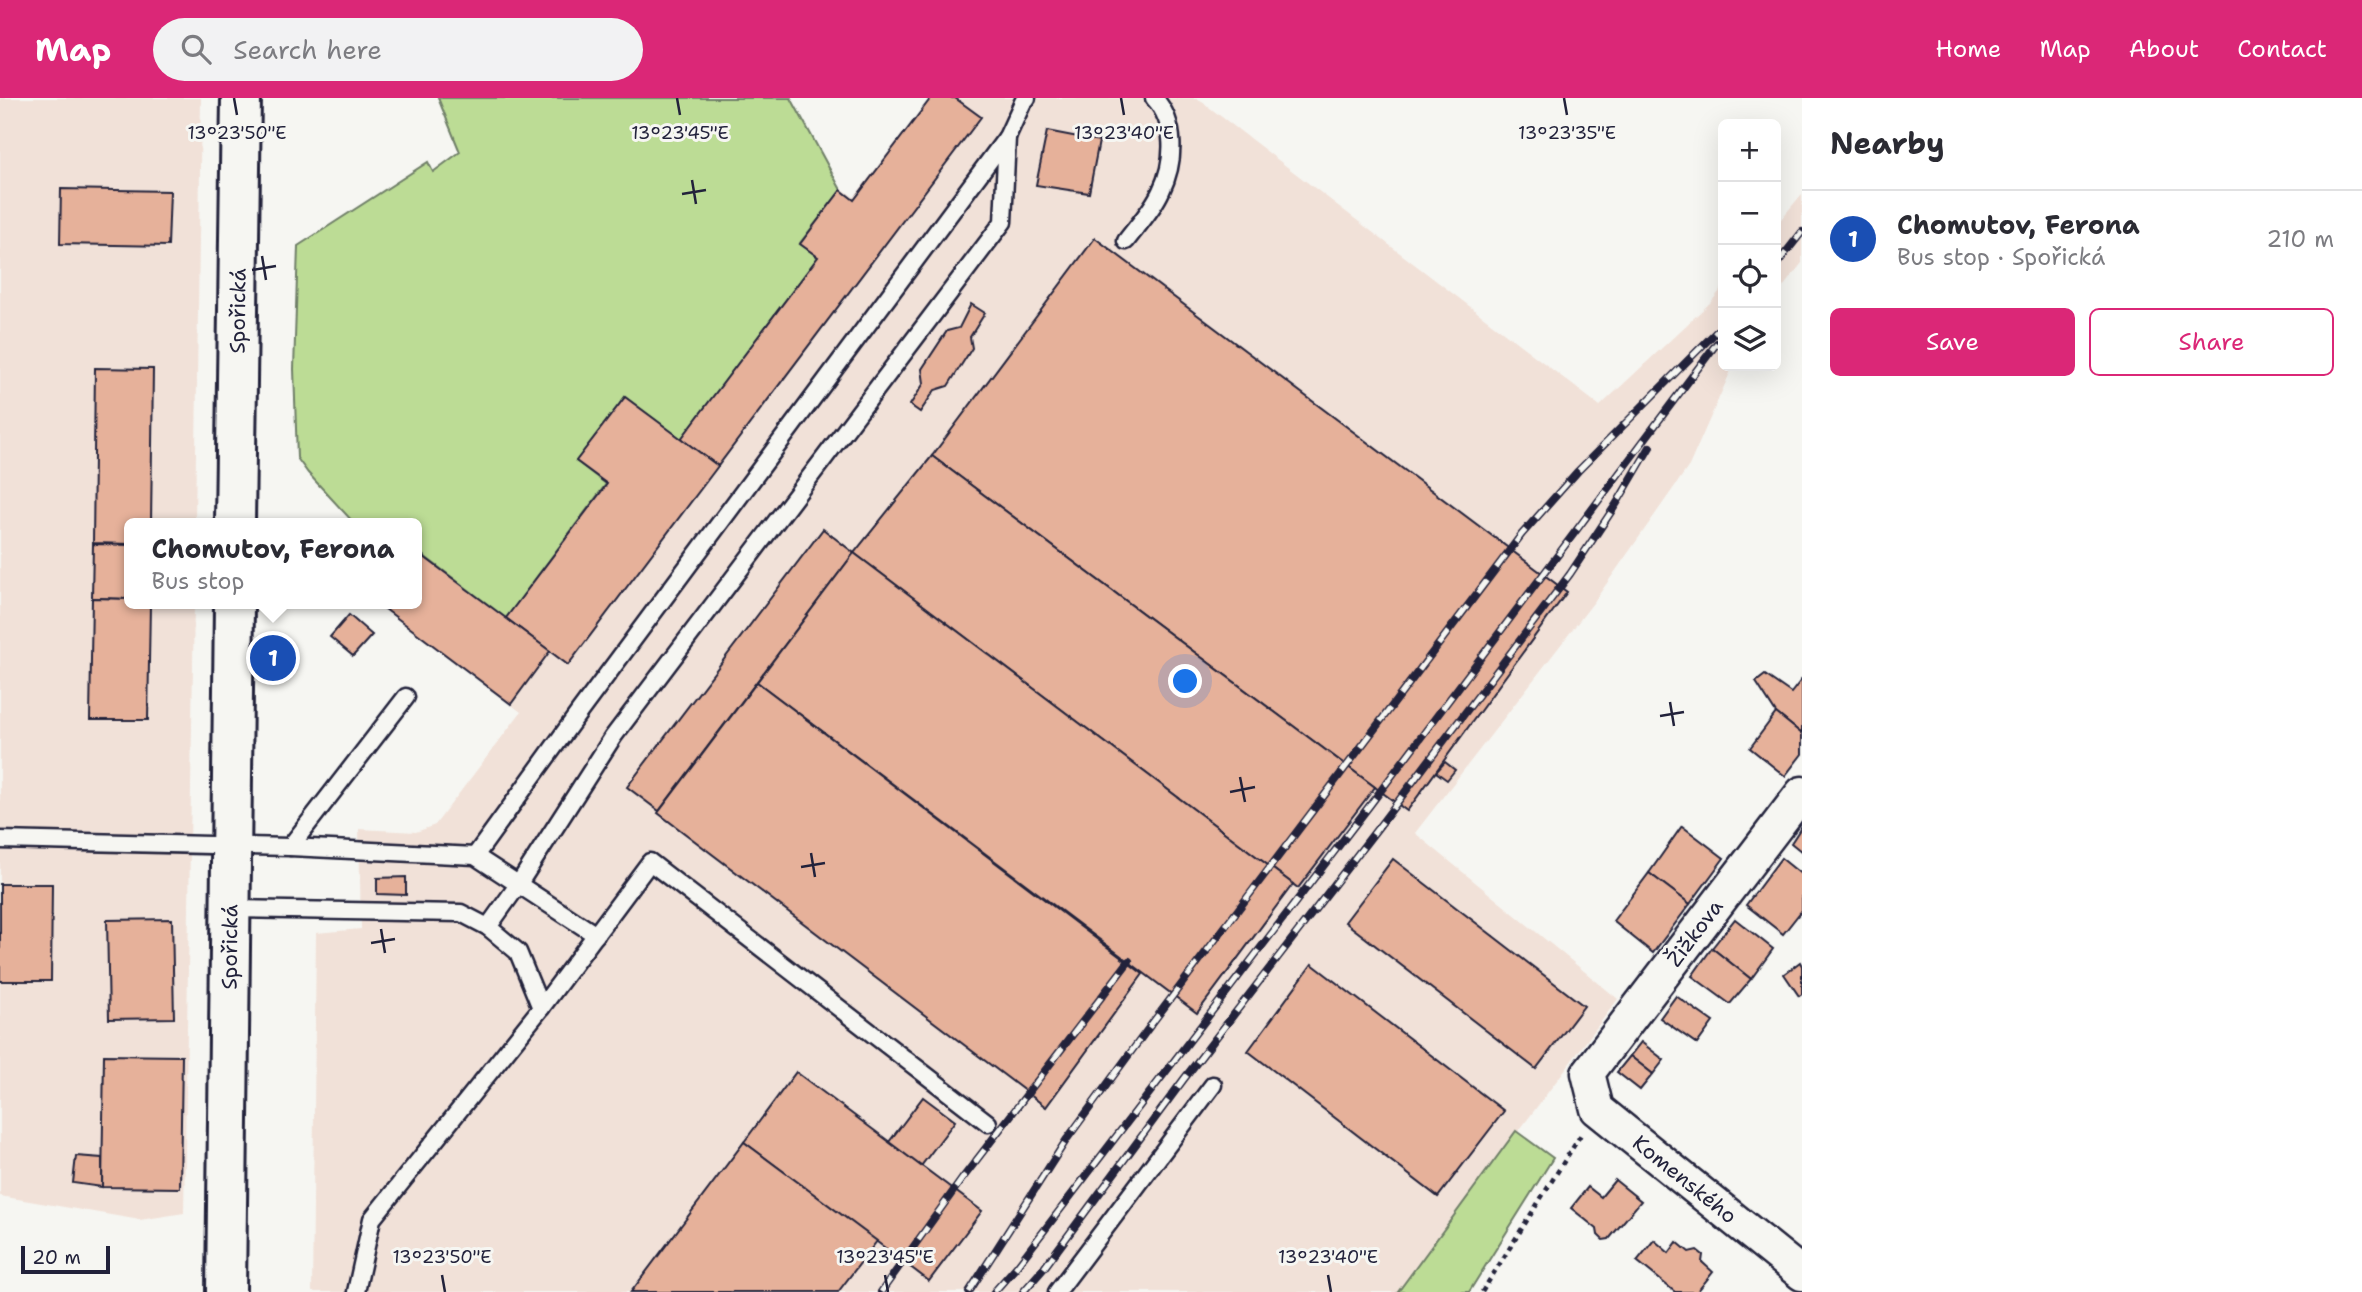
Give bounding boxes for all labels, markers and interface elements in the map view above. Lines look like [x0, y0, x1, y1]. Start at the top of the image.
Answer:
search box [153, 18, 643, 81]
text: Map [35, 27, 111, 72]
icon: search [177, 30, 215, 68]
text: Search here [233, 32, 382, 67]
text: Home [1935, 33, 2001, 65]
text: Map [2039, 33, 2091, 65]
text: About [2129, 33, 2199, 65]
text: Contact [2237, 33, 2327, 65]
map controls [1718, 119, 1781, 371]
button: + [1718, 119, 1781, 182]
text: 13°23'50"E [187, 121, 287, 145]
text: 13°23'45"E [631, 121, 729, 145]
text: 13°23'40"E [1074, 121, 1174, 145]
text: 13°23'35"E [1518, 121, 1616, 145]
text: Nearby [1830, 123, 1945, 164]
button: − [1718, 182, 1781, 245]
text: Chomutov, Ferona [1897, 207, 2140, 242]
text: 1 [1848, 224, 1858, 254]
text: 210 m [2266, 224, 2334, 254]
text: Bus stop · Spořická [1897, 242, 2105, 272]
button: locate [1718, 245, 1781, 308]
street label: Spořická [223, 268, 253, 354]
button: layers [1718, 308, 1781, 371]
button: Save [1830, 308, 2075, 376]
button: Share [2089, 308, 2334, 376]
popup [124, 518, 422, 609]
text: Chomutov, Ferona [152, 531, 394, 566]
text: Bus stop [152, 566, 244, 596]
pin: 1 [250, 632, 296, 684]
your location [1168, 664, 1202, 698]
street label: Žižkova [1660, 893, 1730, 972]
street label: Spořická [216, 904, 245, 990]
street label: Komenského [1627, 1129, 1743, 1230]
scale bar [21, 1243, 110, 1275]
text: 20 m [32, 1245, 81, 1270]
text: 13°23'50"E [392, 1245, 492, 1269]
text: 13°23'45"E [836, 1245, 934, 1269]
text: 13°23'40"E [1278, 1245, 1378, 1269]

